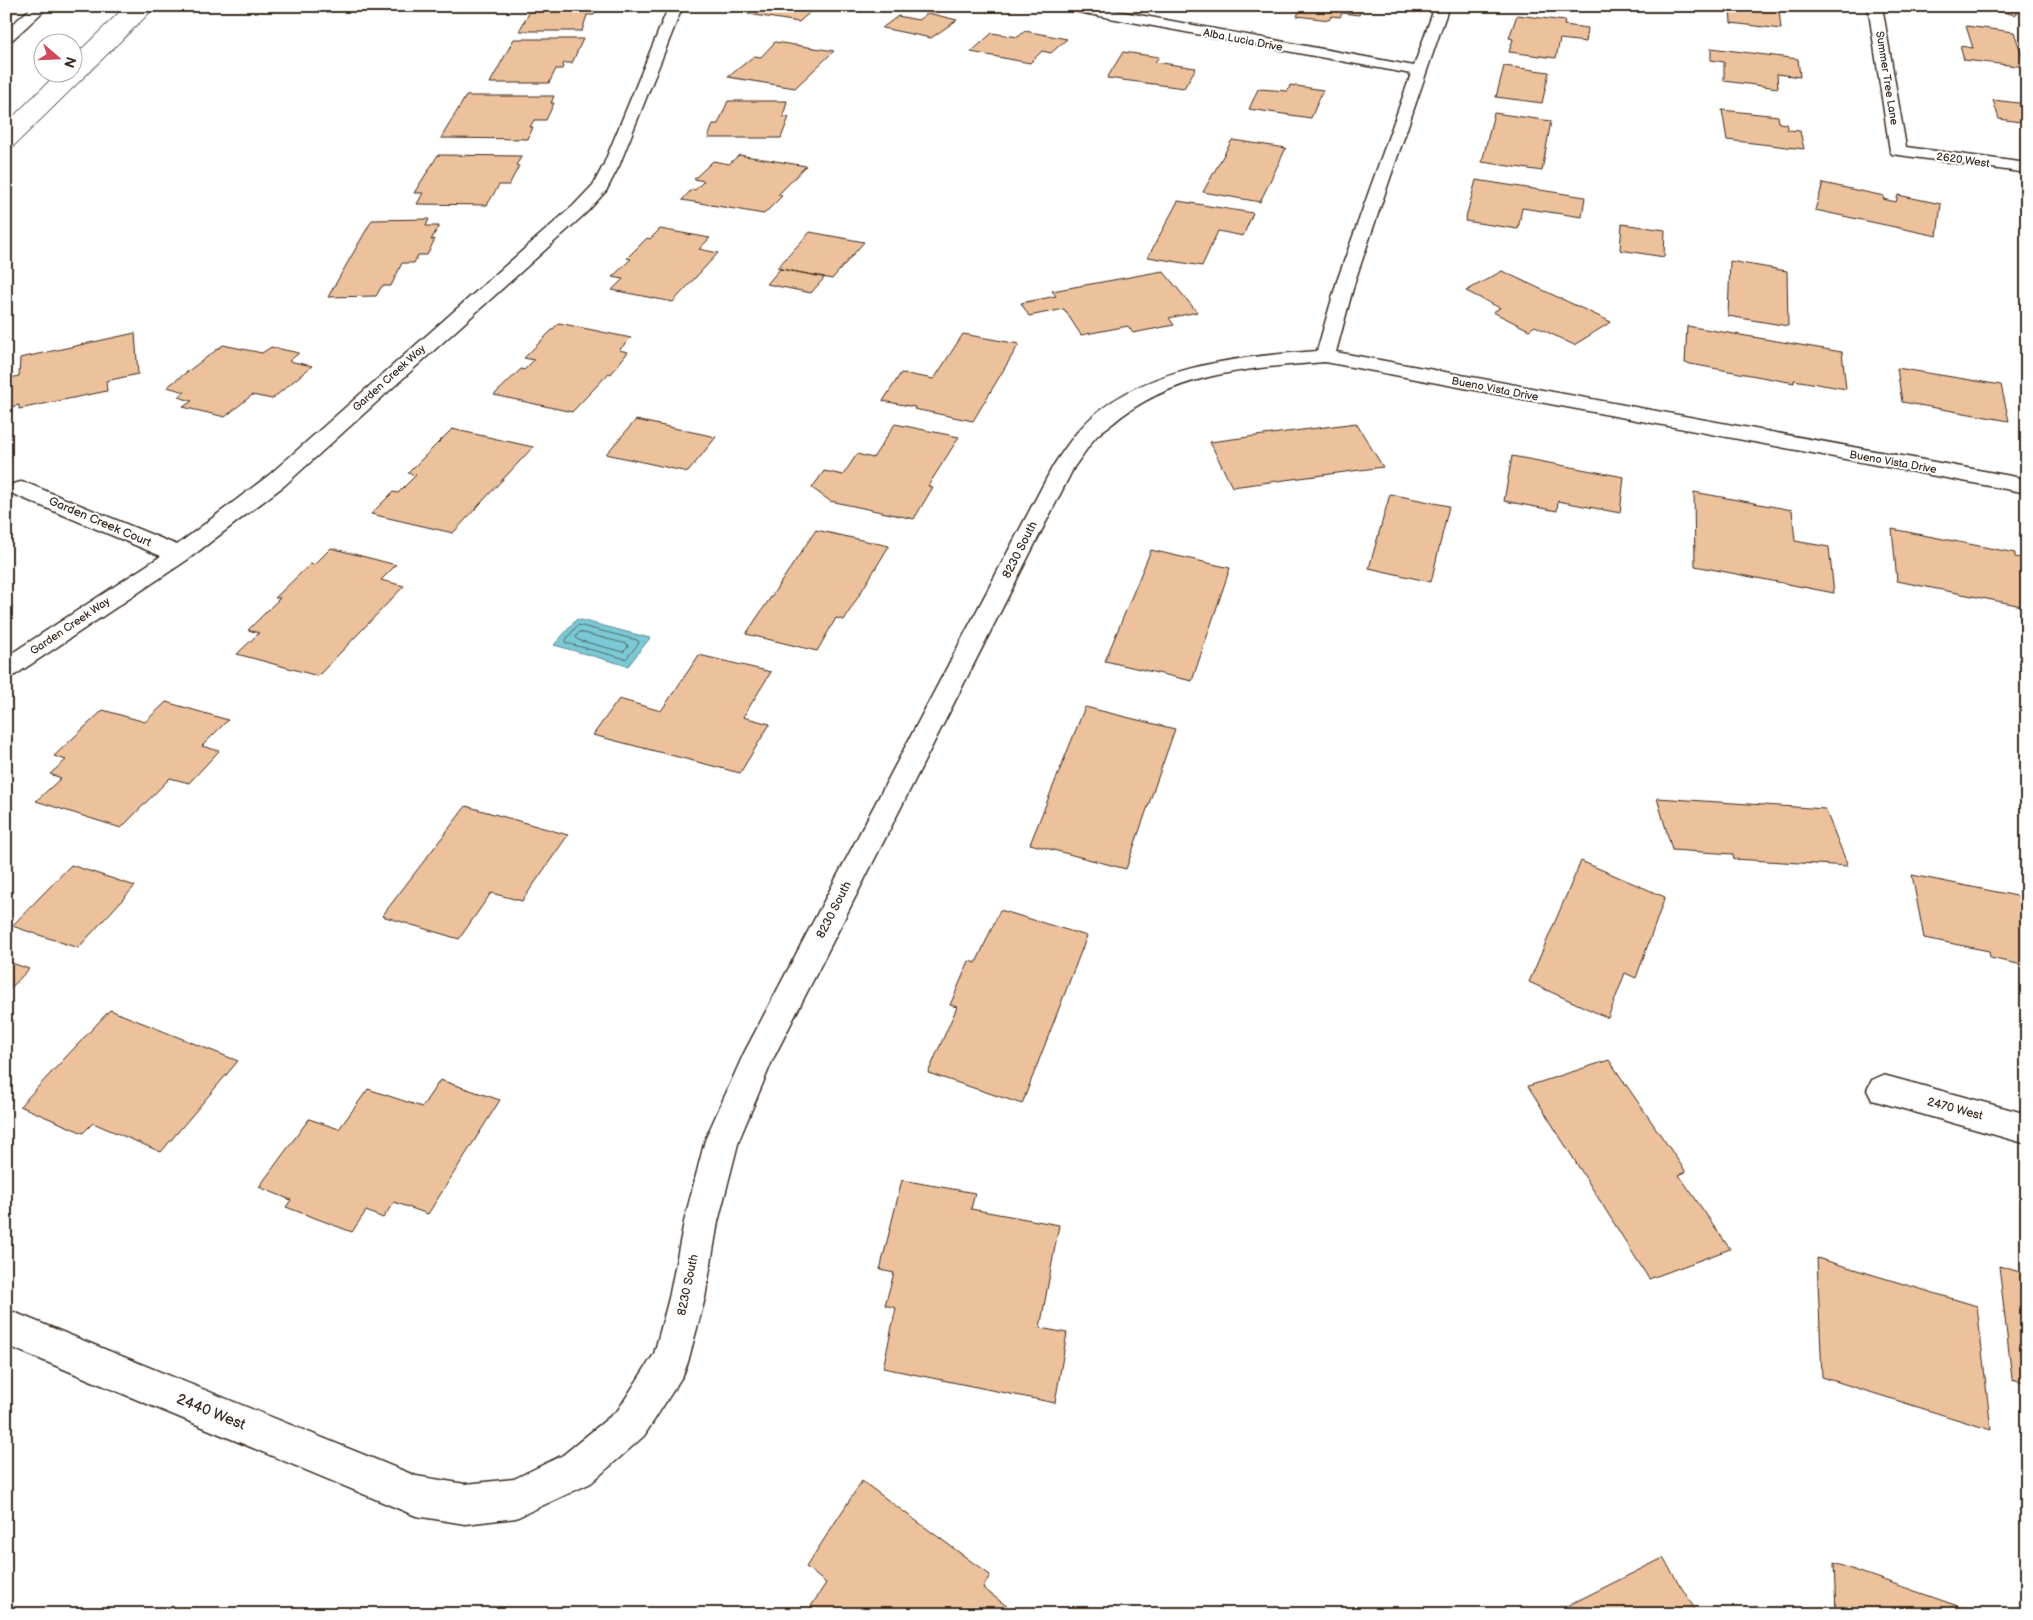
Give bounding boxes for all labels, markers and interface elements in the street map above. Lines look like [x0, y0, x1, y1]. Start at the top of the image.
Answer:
street label: Alba Lucia Drive [1202, 26, 1284, 54]
street label: Summer Tree Lane [1873, 30, 1901, 126]
north arrow [32, 32, 82, 82]
text: N [60, 54, 80, 70]
street label: 2620 West [1936, 150, 1991, 170]
street label: Garden Creek Way [350, 342, 428, 414]
street label: Bueno Vista Drive [1450, 374, 1540, 404]
street label: Bueno Vista Drive [1848, 448, 1938, 476]
street label: Garden Creek Court [46, 494, 154, 551]
street label: 8230 South [999, 519, 1041, 581]
street label: Garden Creek Way [28, 594, 112, 657]
street label: 8230 South [813, 879, 855, 941]
street label: 2470 West [1926, 1094, 1985, 1124]
street label: 8230 South [674, 1253, 702, 1317]
street label: 2440 West [174, 1390, 249, 1435]

